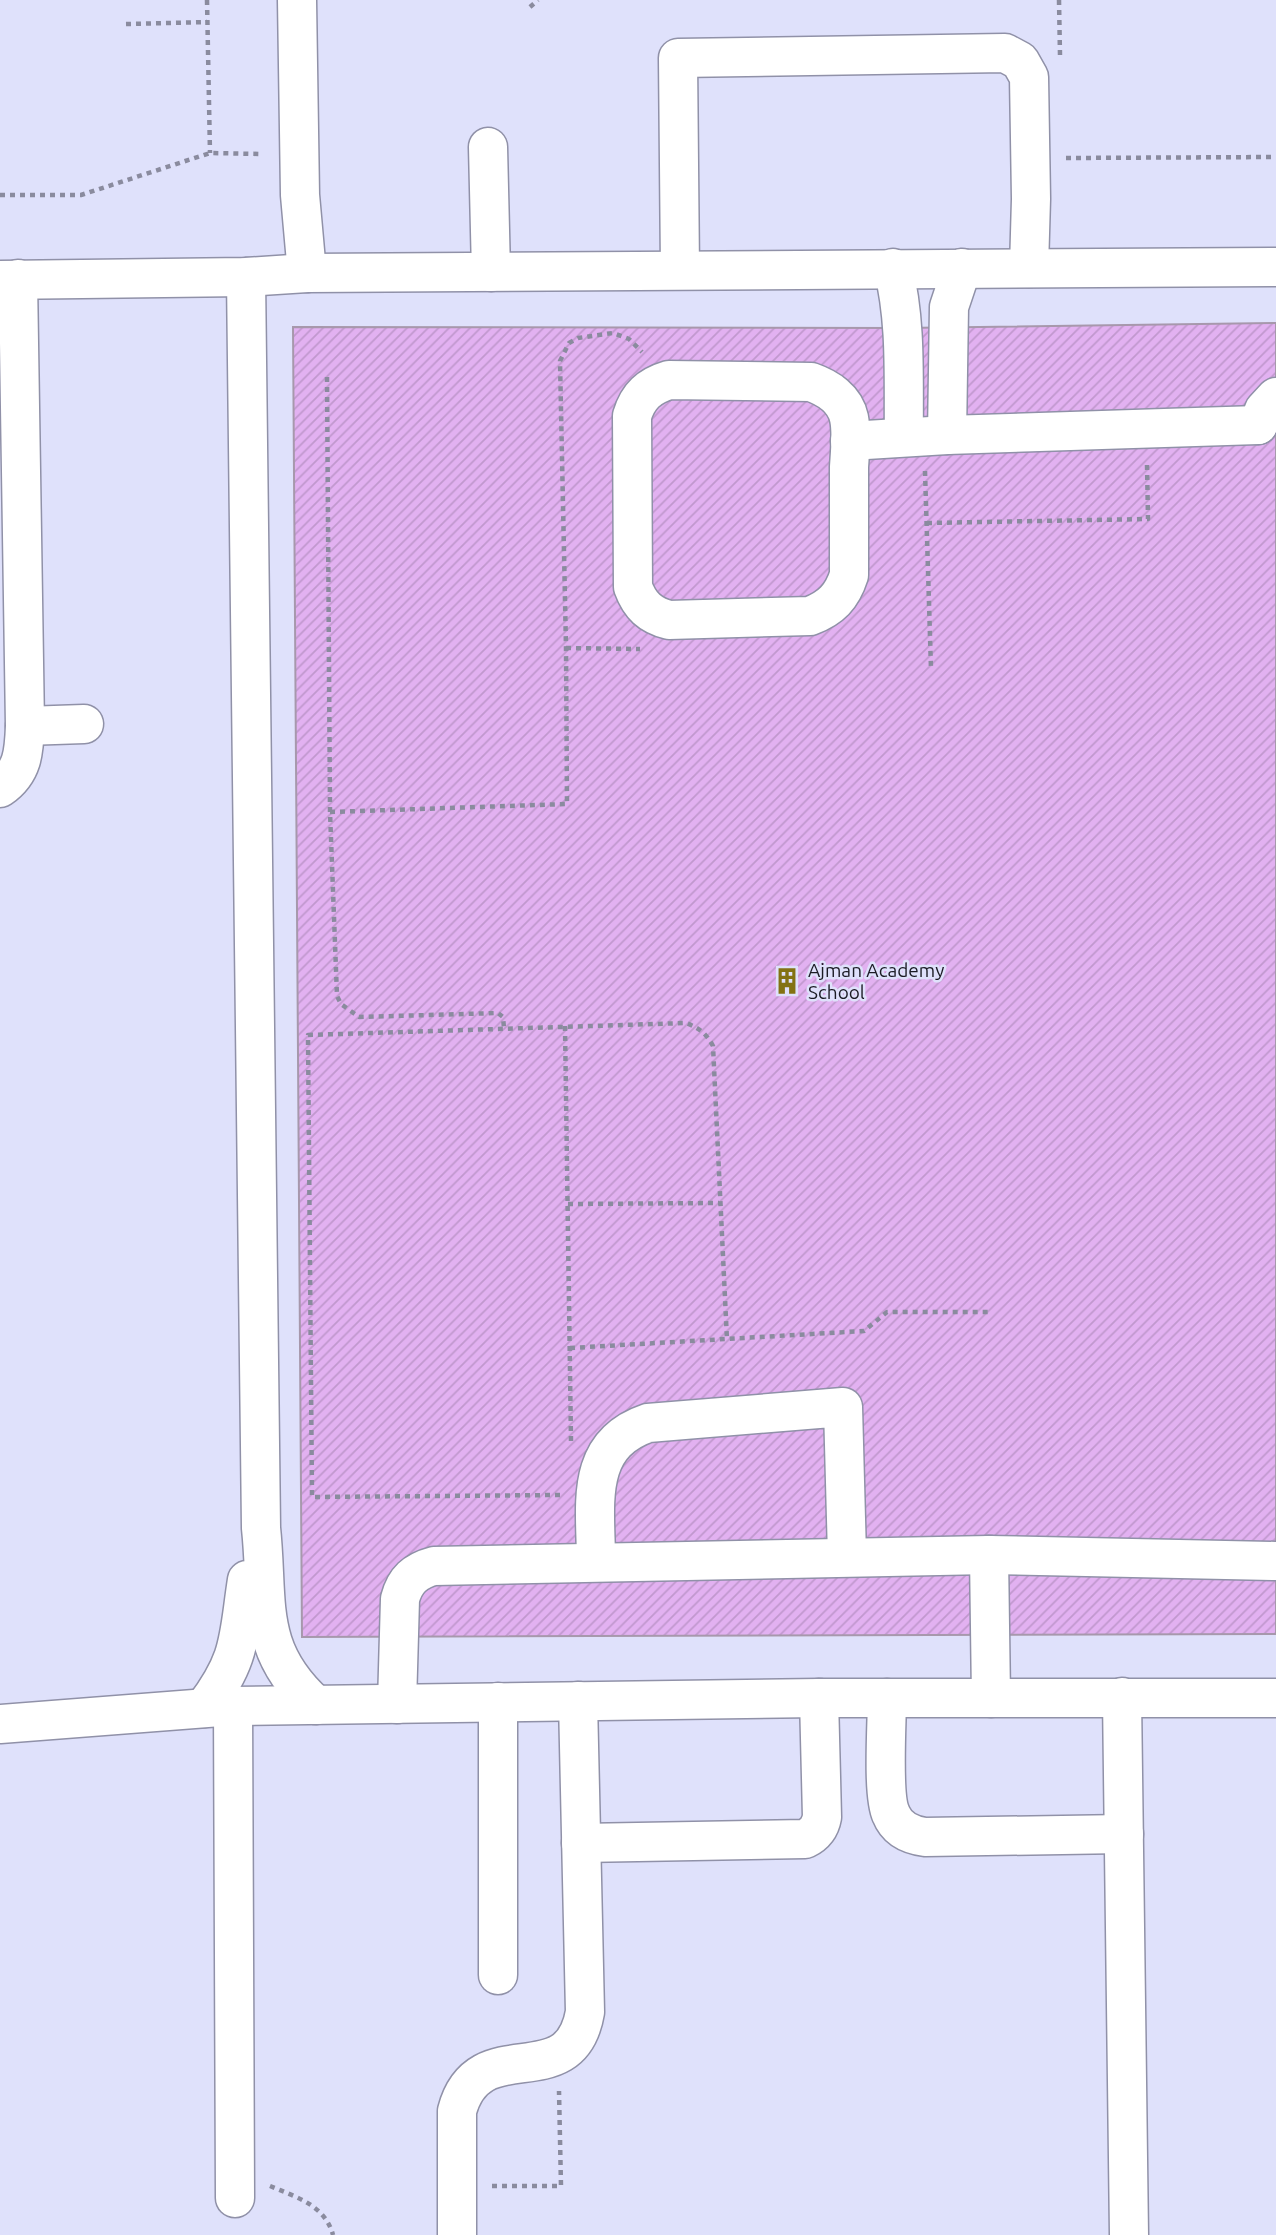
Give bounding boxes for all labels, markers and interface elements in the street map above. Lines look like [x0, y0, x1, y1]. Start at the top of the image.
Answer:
place label: Ajman Academy School [808, 959, 944, 1003]
building icon: Ajman Academy School [772, 966, 802, 996]

